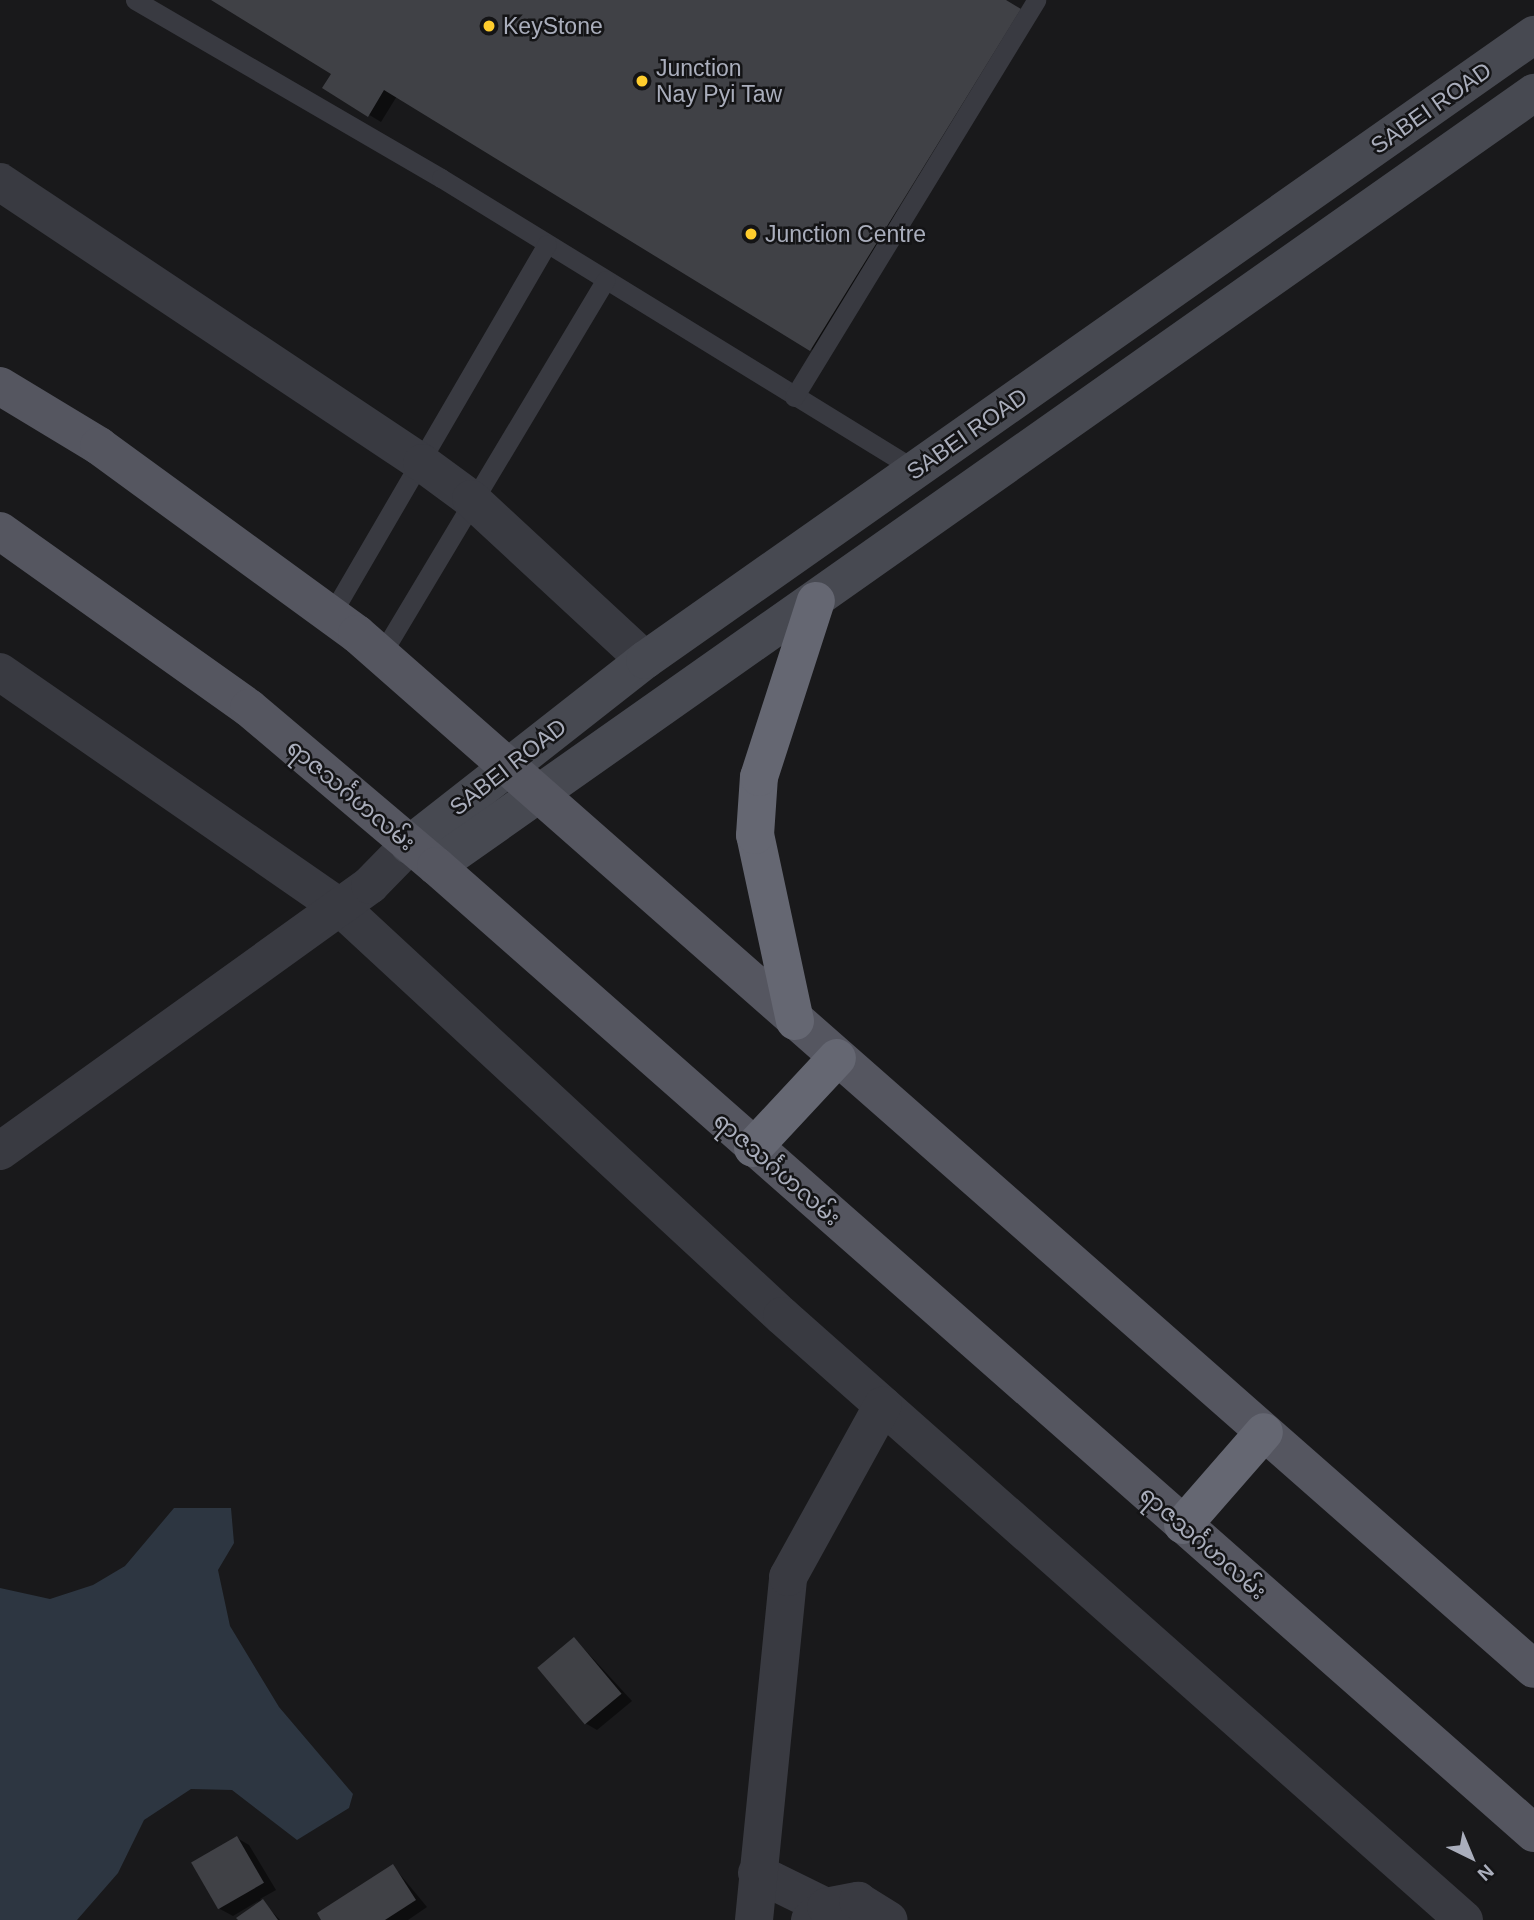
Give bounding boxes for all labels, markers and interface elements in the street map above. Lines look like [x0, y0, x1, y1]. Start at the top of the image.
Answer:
place label: KeyStone [503, 12, 603, 40]
marker: KeyStone [481, 18, 497, 34]
place label: Junction Nay Pyi Taw [656, 54, 783, 108]
street label: SABEI ROAD [1366, 56, 1496, 160]
marker: Junction Nay Pyi Taw [634, 73, 650, 89]
place label: Junction Centre [765, 220, 926, 248]
marker: Junction Centre [743, 226, 759, 242]
street label: SABEI ROAD [902, 382, 1032, 486]
street label: SABEI ROAD [444, 713, 572, 821]
street label: ရာဇသင်္ဂဟလမ်း [281, 733, 421, 857]
street label: ရာဇသင်္ဂဟလမ်း [708, 1107, 846, 1231]
street label: ရာဇသင်္ဂဟလမ်း [1134, 1481, 1272, 1605]
north arrow [1436, 1822, 1506, 1892]
text: N [1473, 1860, 1498, 1885]

